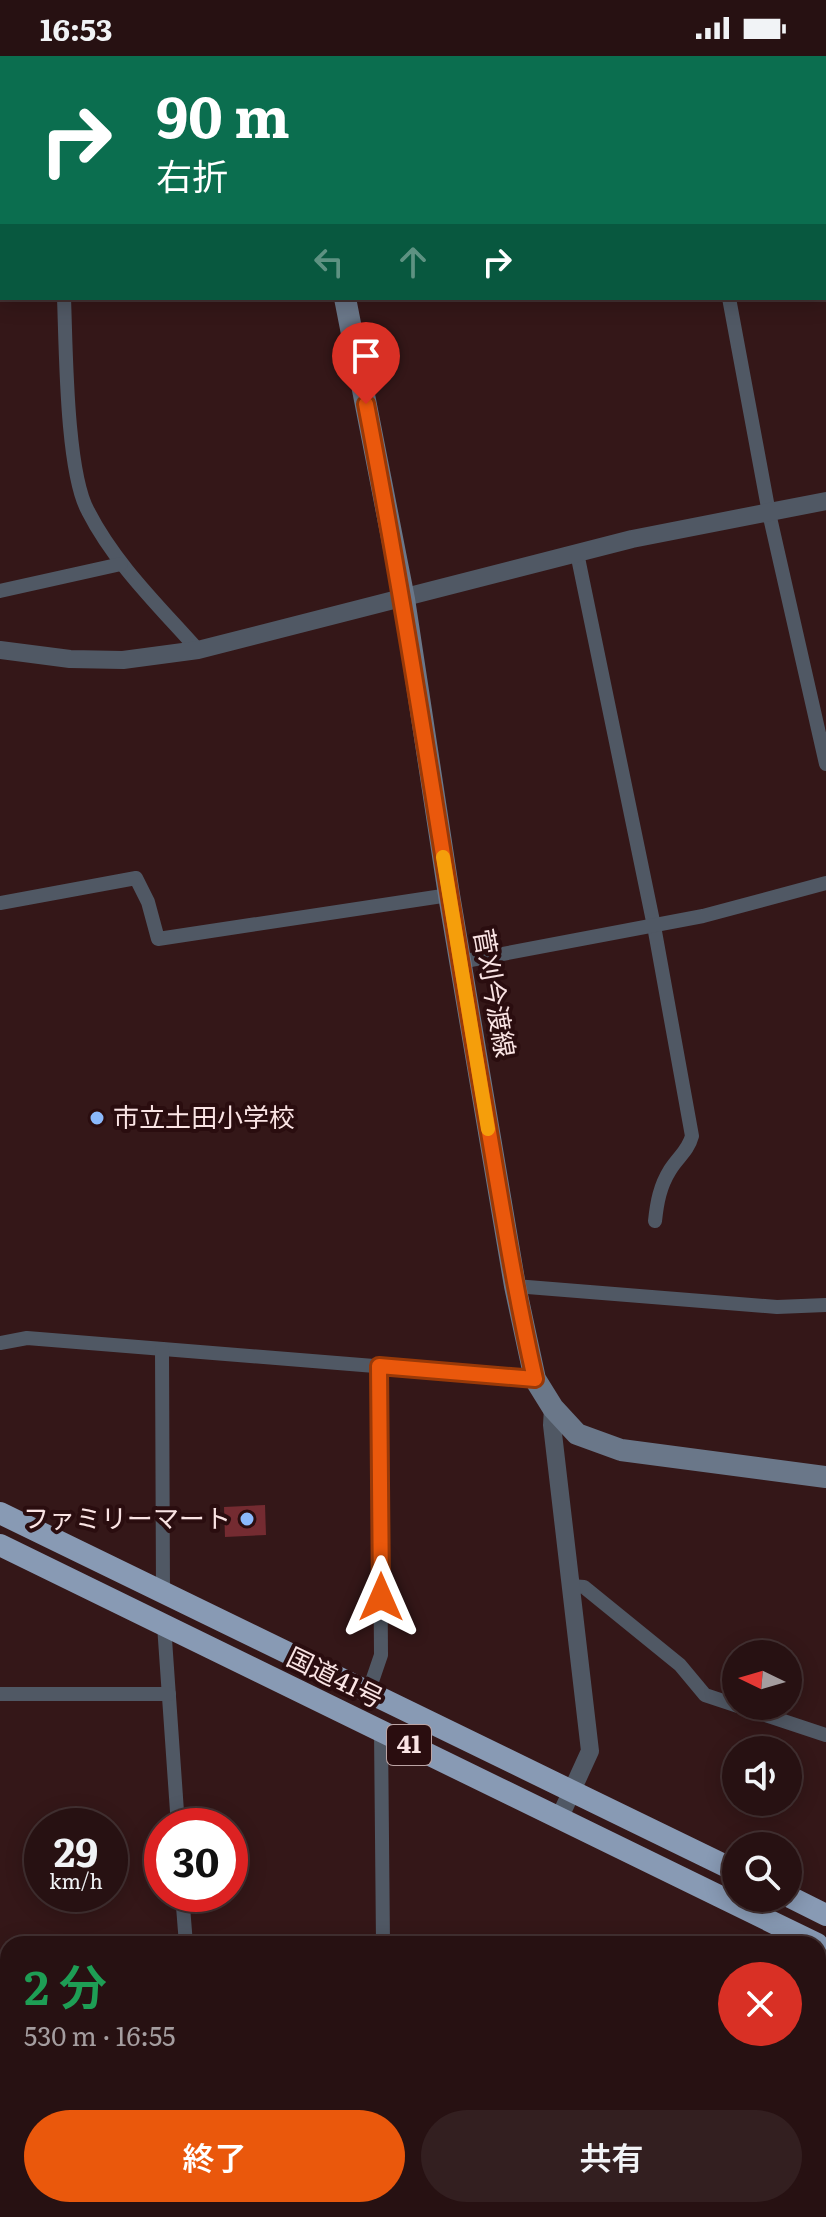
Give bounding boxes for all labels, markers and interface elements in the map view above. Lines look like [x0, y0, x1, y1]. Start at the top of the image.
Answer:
text: 16:53 [40, 6, 113, 50]
text: 90 m [156, 72, 290, 155]
icon: right [24, 88, 128, 192]
text: 右折 [156, 148, 228, 201]
icon: left [307, 240, 351, 284]
icon: ahead [391, 240, 435, 284]
icon: right [475, 240, 519, 284]
pin [332, 322, 400, 404]
icon: arrive [344, 334, 388, 378]
street label: 菅刈今渡線 [466, 925, 527, 1060]
place label: 市立土田小学校 [113, 1096, 295, 1135]
marker: 市立土田小学校 [88, 1109, 106, 1127]
place label: ファミリーマート [23, 1497, 231, 1536]
marker: ファミリーマート [238, 1510, 256, 1528]
position arrow [339, 1555, 423, 1639]
street label: 国道41号 [281, 1636, 391, 1716]
north arrow [722, 1640, 802, 1720]
map controls [722, 1640, 802, 1912]
road number: 41 [387, 1725, 431, 1765]
button: sound [722, 1736, 802, 1816]
speed limit sign: 30 [144, 1808, 248, 1912]
text: 29 [54, 1820, 98, 1879]
button: search [722, 1832, 802, 1912]
text: km/h [49, 1865, 103, 1895]
text: 2 分 [24, 1949, 107, 2020]
button: close [718, 1962, 802, 2046]
text: 530 m · 16:55 [24, 2015, 175, 2054]
button: 終了 [24, 2110, 405, 2202]
button: 共有 [421, 2110, 802, 2202]

